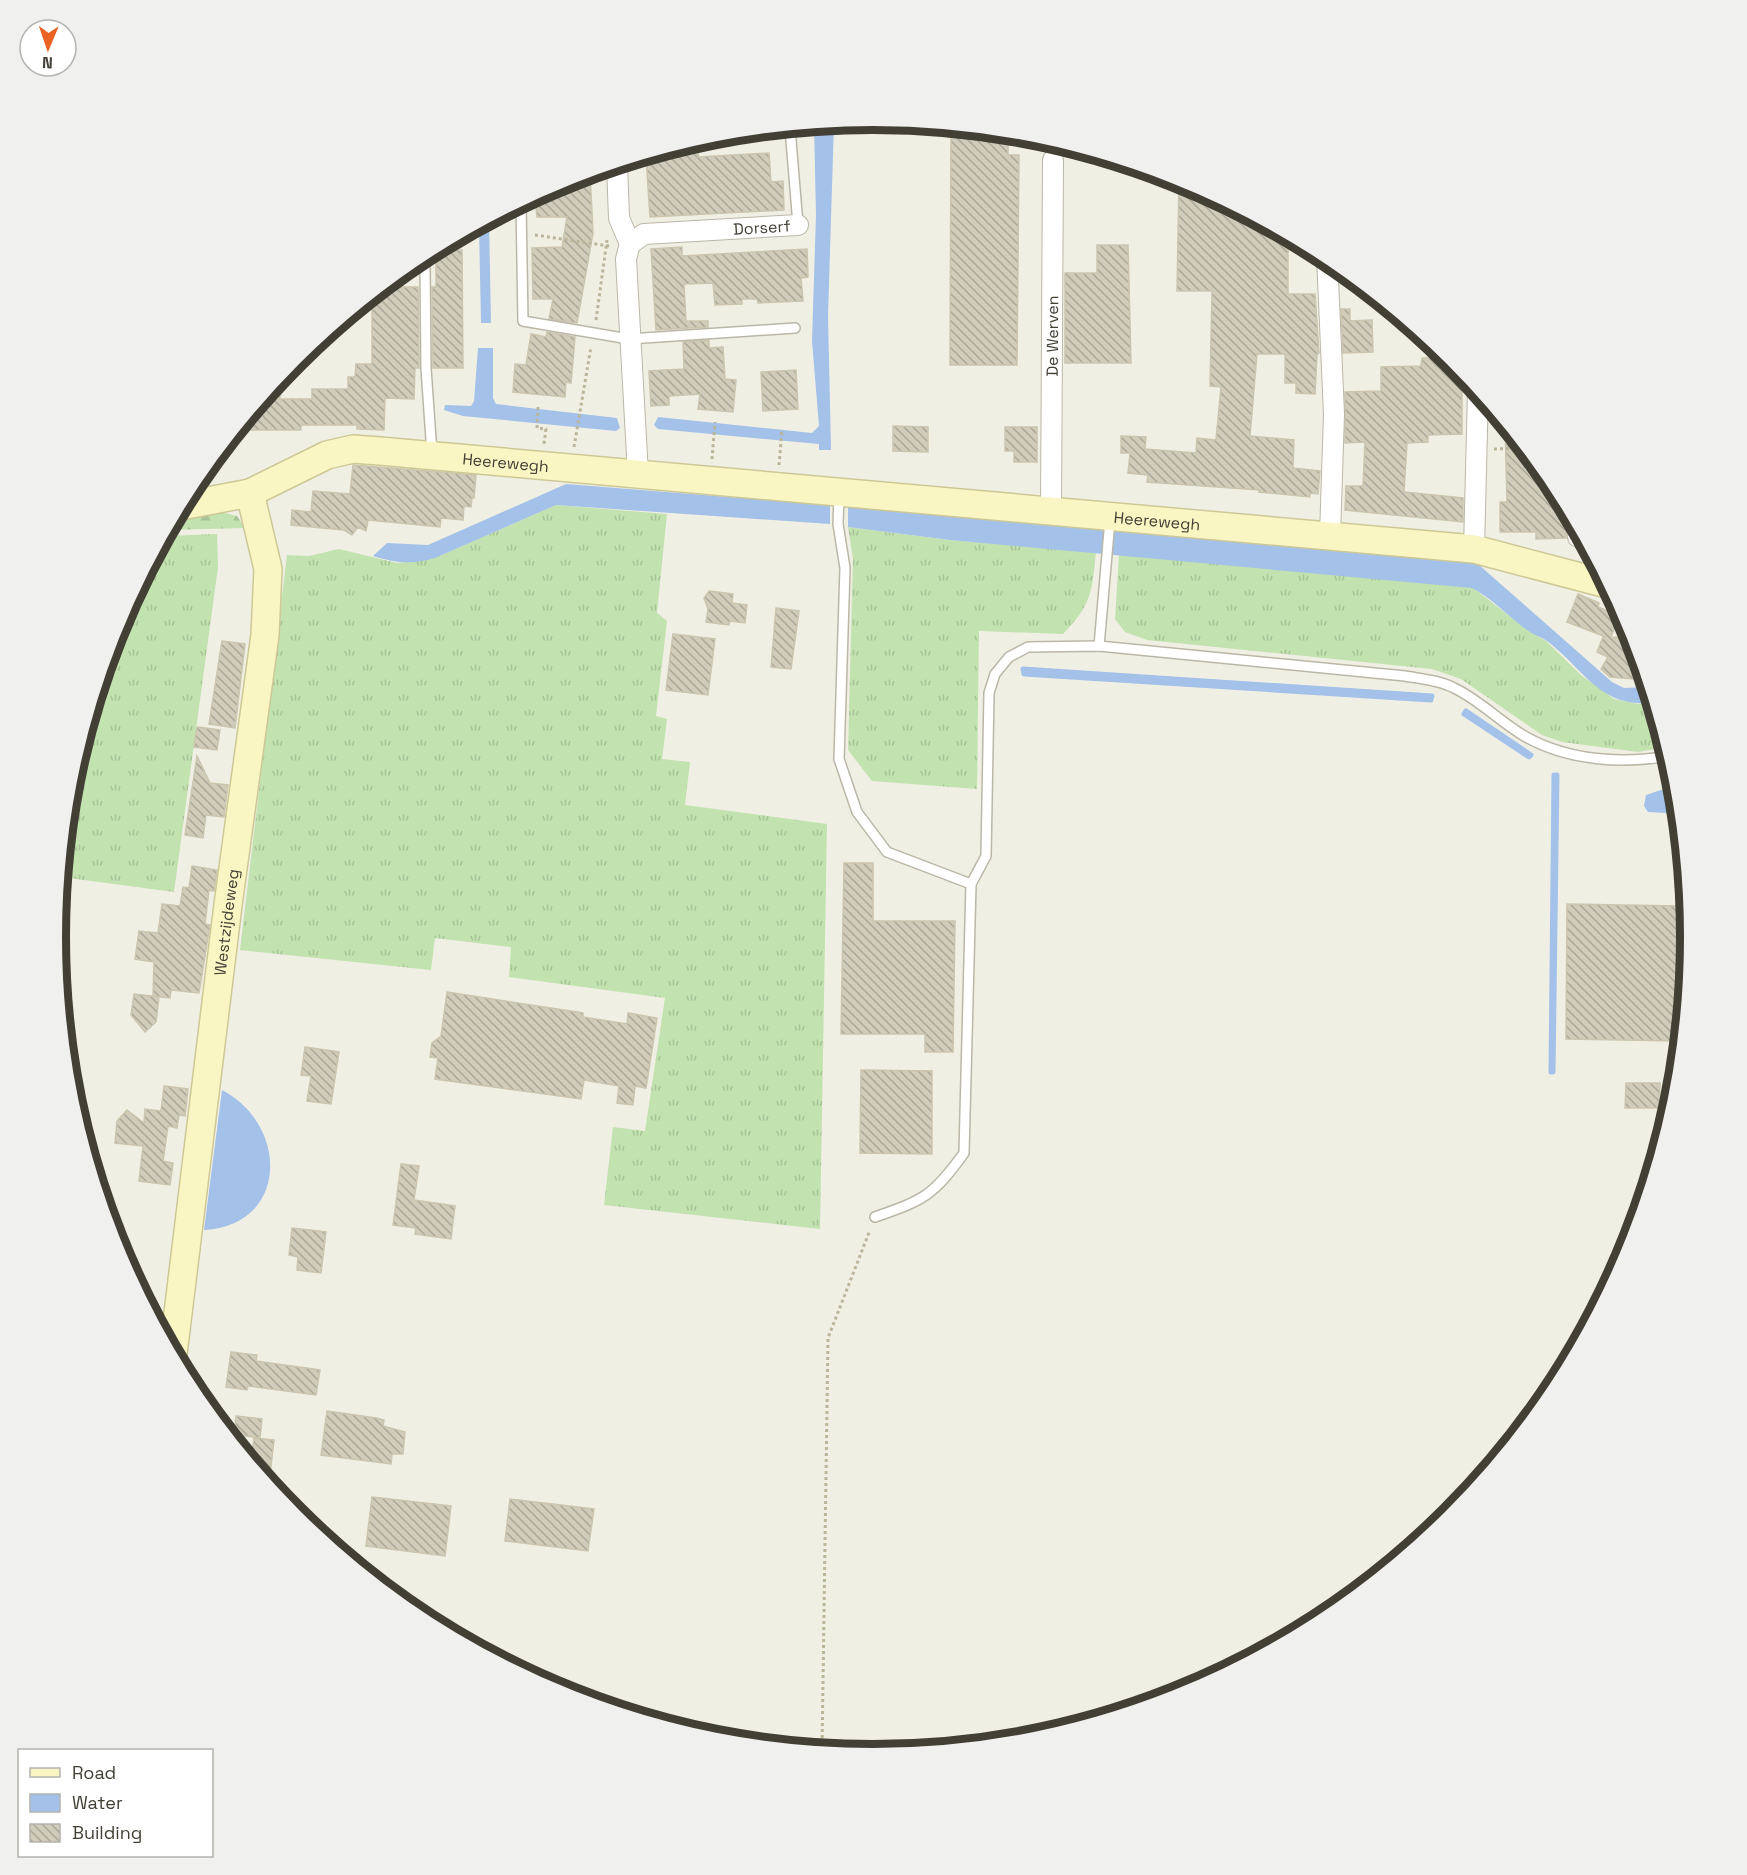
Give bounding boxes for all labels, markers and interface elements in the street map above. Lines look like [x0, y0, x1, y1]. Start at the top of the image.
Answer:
north arrow [18, 18, 78, 78]
text: N [42, 52, 53, 73]
street label: Dorserf [732, 215, 791, 239]
street label: De Werven [1041, 295, 1063, 377]
street label: Heerewegh [461, 448, 550, 477]
street label: Heerewegh [1113, 506, 1201, 535]
street label: Westzijdeweg [209, 868, 243, 977]
legend [18, 1749, 213, 1857]
text: Road [72, 1761, 116, 1784]
text: Water [72, 1791, 123, 1814]
text: Building [72, 1821, 142, 1844]

